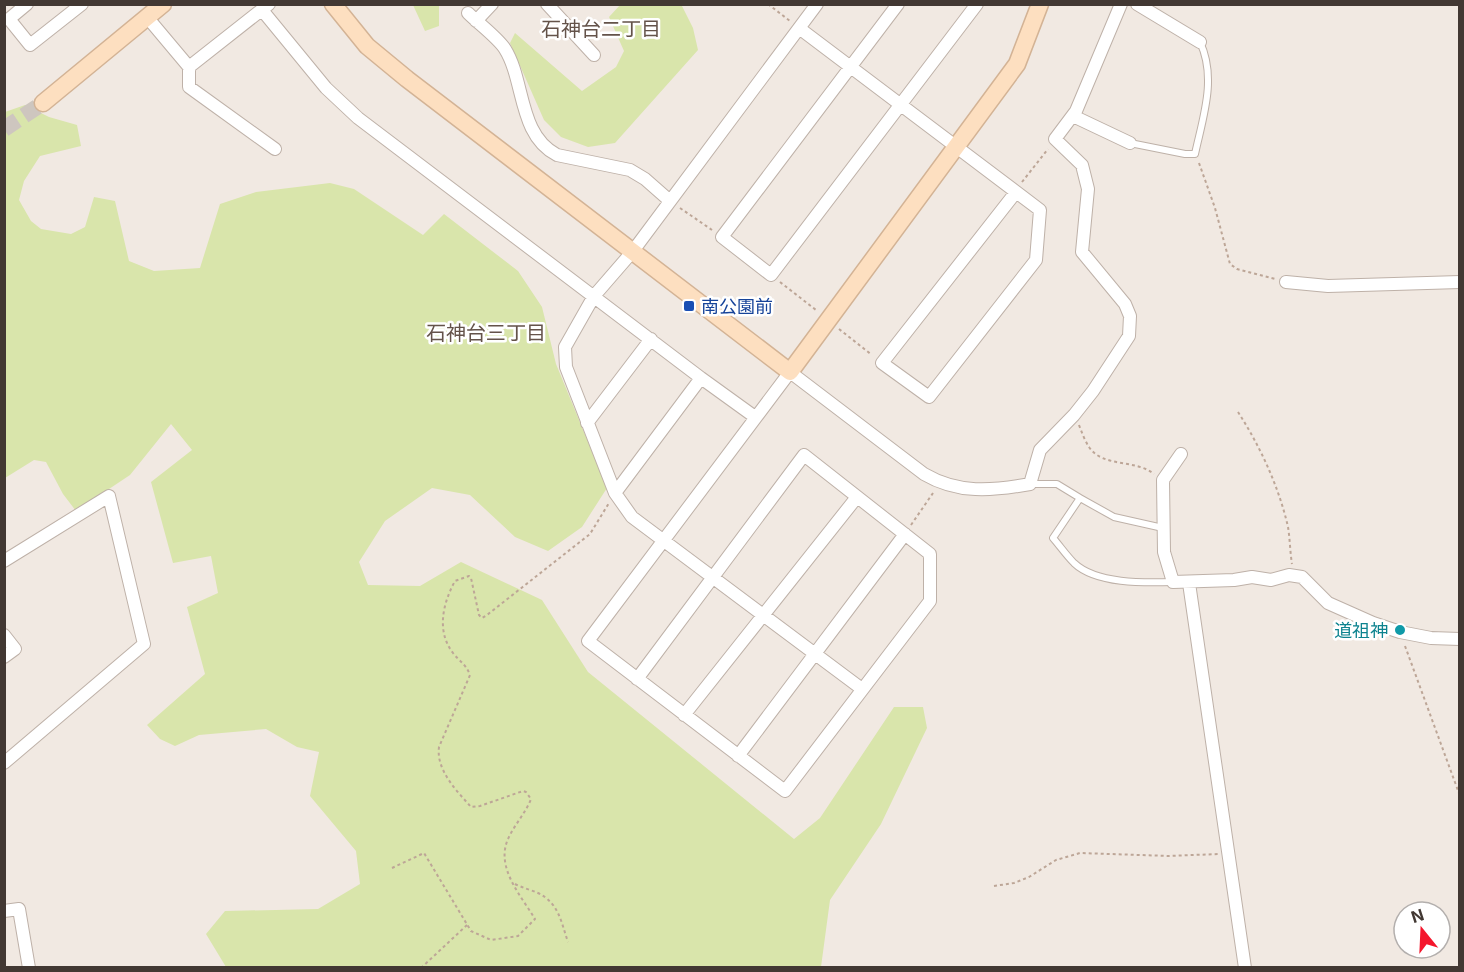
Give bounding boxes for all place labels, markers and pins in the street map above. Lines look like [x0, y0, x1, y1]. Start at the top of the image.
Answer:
place label: 南公園前 [701, 296, 773, 317]
marker: 南公園前 [682, 299, 696, 313]
place label: 道祖神 [1334, 620, 1388, 641]
marker: 道祖神 [1393, 623, 1407, 637]

